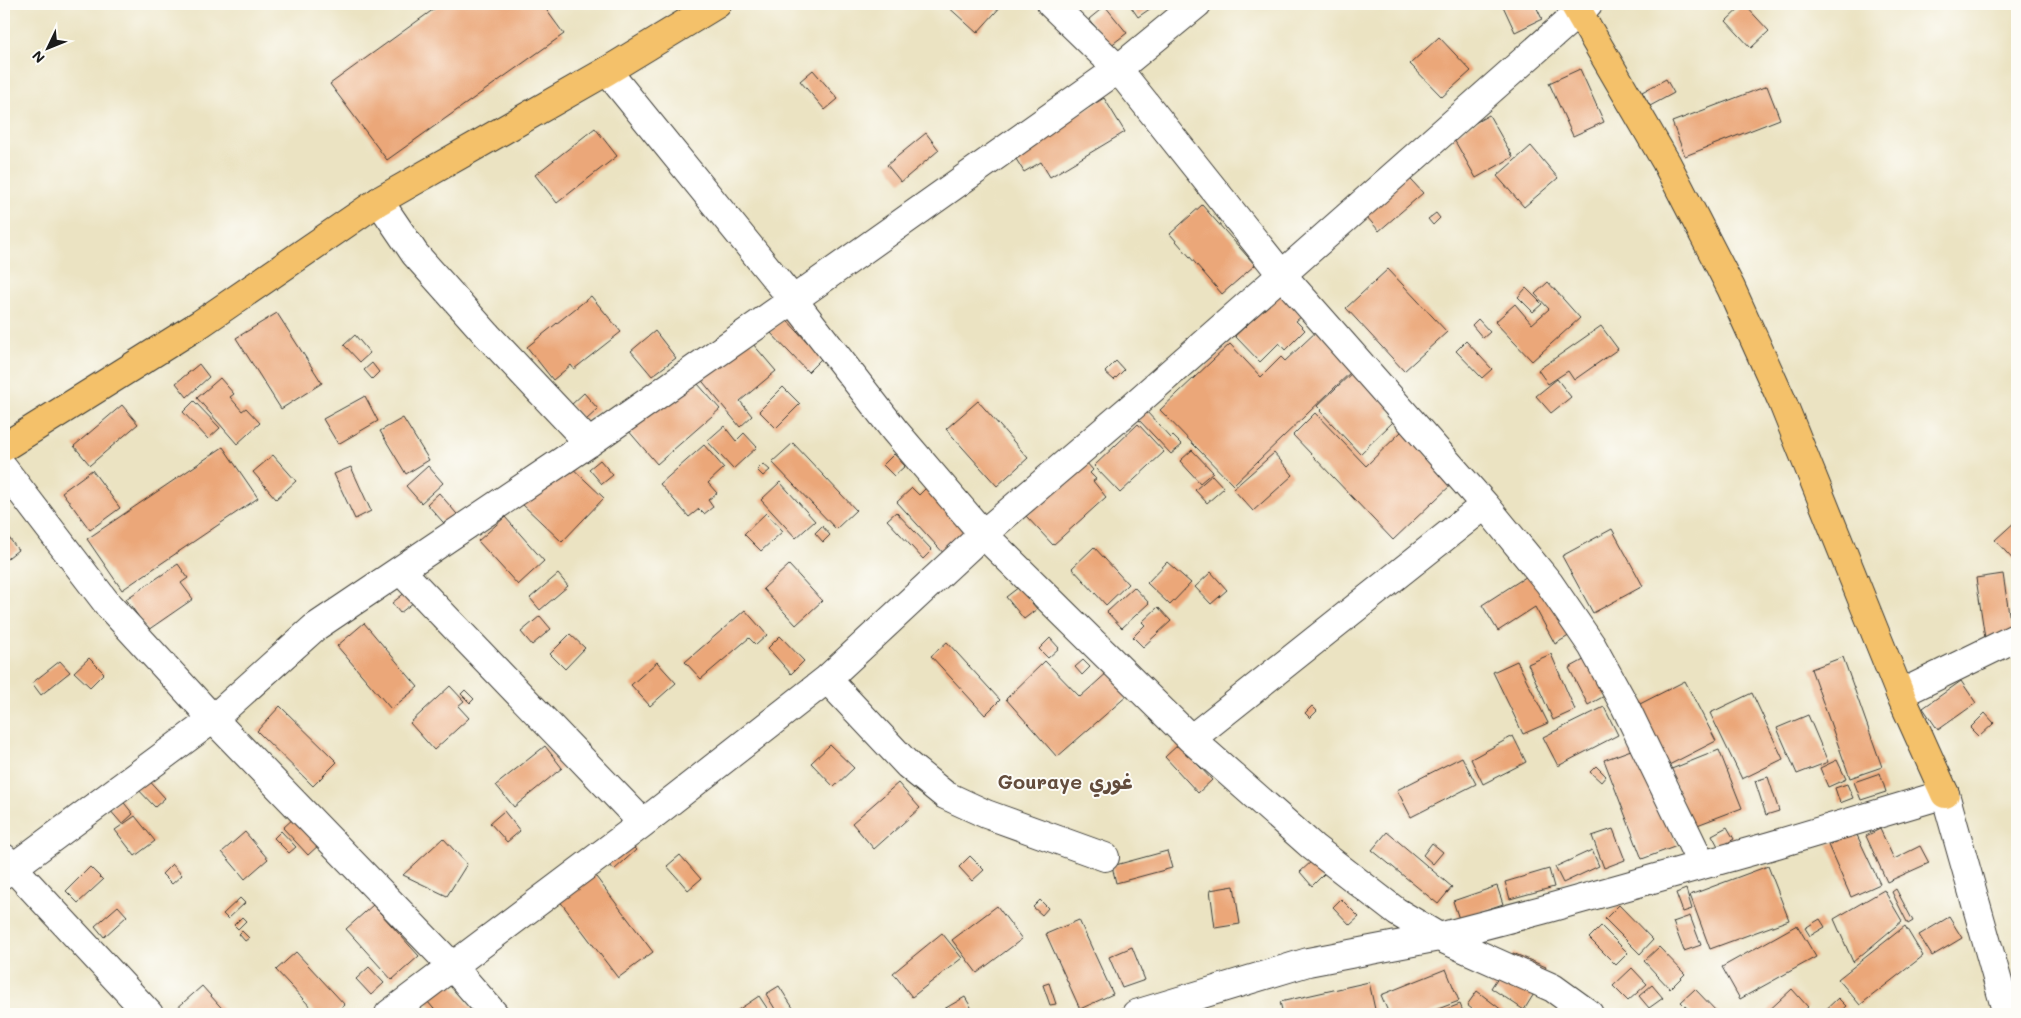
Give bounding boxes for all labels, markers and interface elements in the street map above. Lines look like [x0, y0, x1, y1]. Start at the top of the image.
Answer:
north arrow [22, 22, 72, 72]
text: N [28, 47, 49, 68]
district label: Gouraye غوري [998, 768, 1133, 798]

